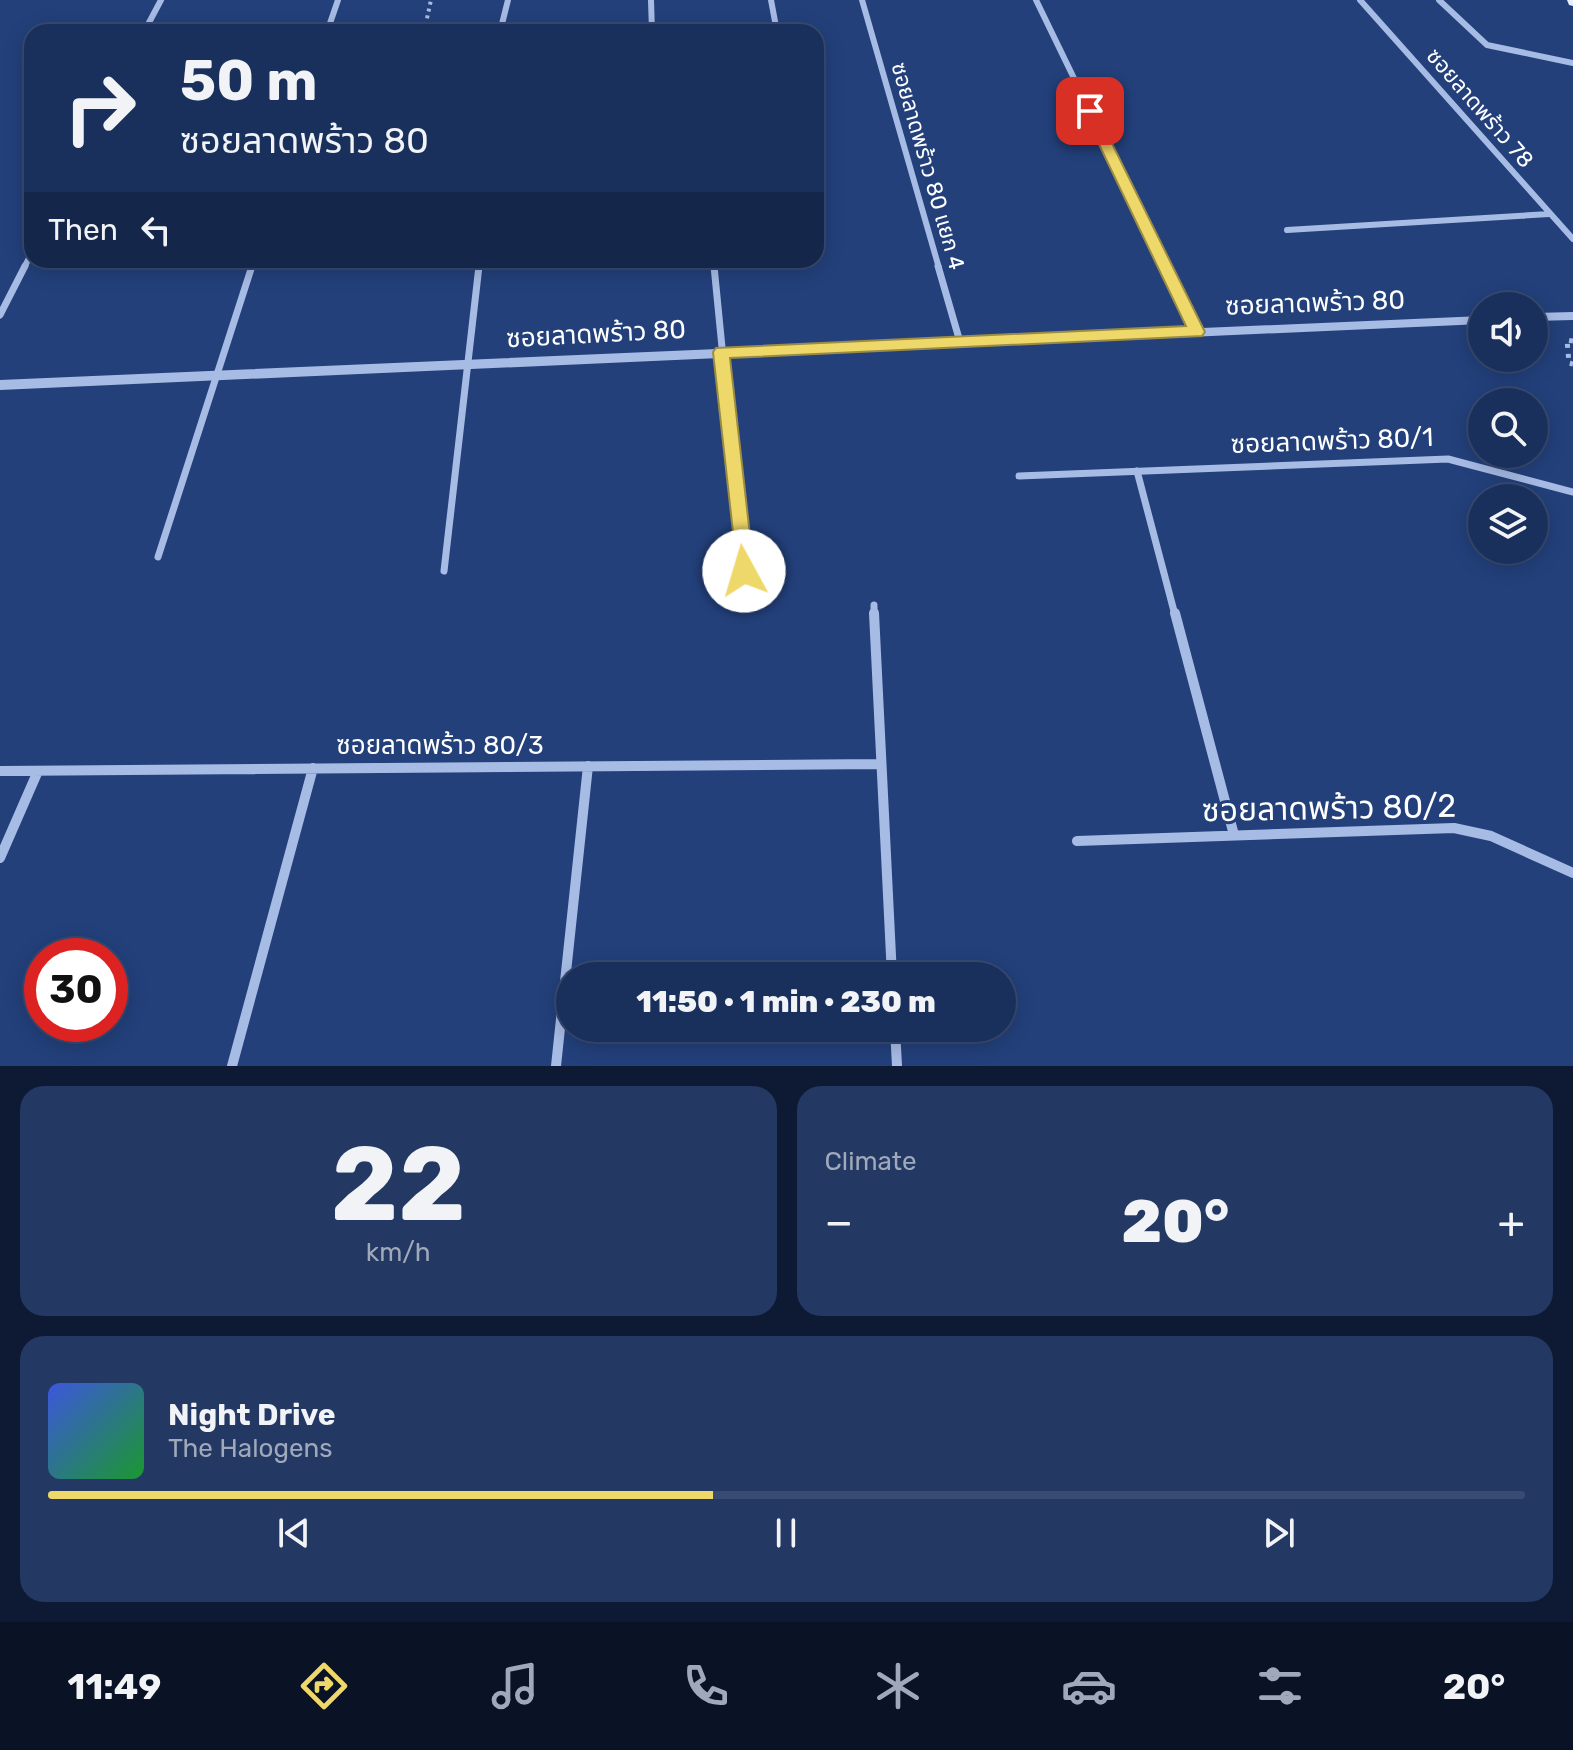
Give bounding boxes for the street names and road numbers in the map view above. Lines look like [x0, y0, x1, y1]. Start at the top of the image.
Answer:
street label: ซอยลาดพร้าว 78 [1421, 43, 1539, 173]
street label: ซอยลาดพร้าว 80 แยก 4 [885, 59, 971, 273]
street label: ซอยลาดพร้าว 80 [1225, 284, 1405, 322]
street label: ซอยลาดพร้าว 80 [505, 314, 687, 354]
street label: ซอยลาดพร้าว 80/1 [1230, 422, 1434, 460]
street label: ซอยลาดพร้าว 80/3 [336, 730, 544, 761]
street label: ซอยลาดพร้าว 80/2 [1201, 787, 1457, 829]

